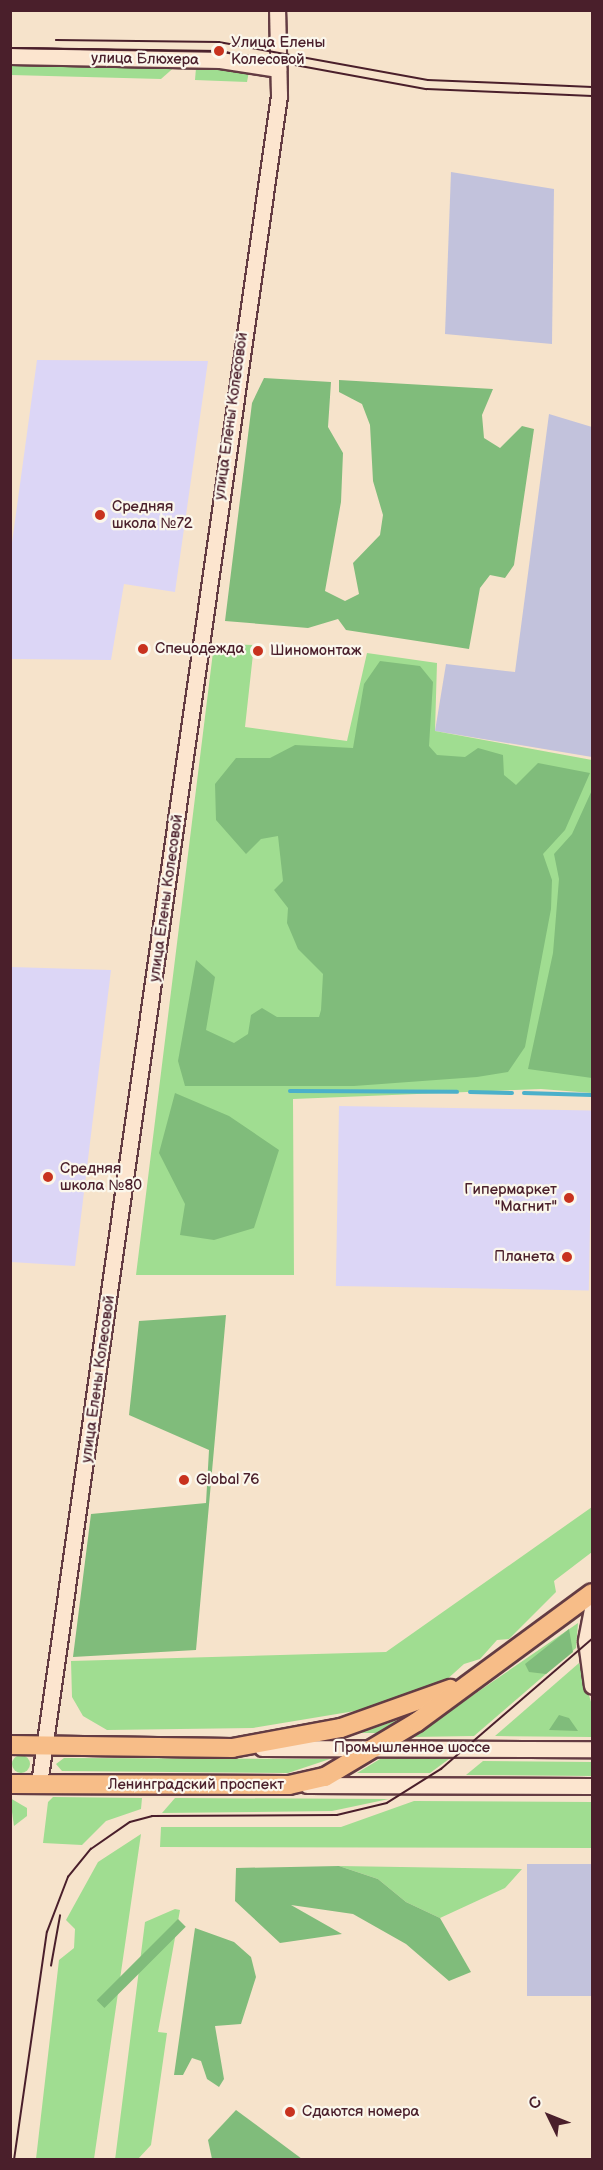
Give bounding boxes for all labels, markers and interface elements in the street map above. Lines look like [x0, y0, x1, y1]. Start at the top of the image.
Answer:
place label: Улица Елены Колесовой [231, 33, 325, 68]
marker: Улица Елены Колесовой [212, 44, 226, 58]
street label: улица Блюхера [91, 49, 199, 69]
street label: улица Елены Колесовой [210, 331, 252, 501]
place label: Средняя школа №72 [112, 497, 193, 532]
marker: Средняя школа №72 [93, 508, 107, 522]
place label: Спецодежда [155, 640, 244, 658]
marker: Спецодежда [136, 642, 150, 656]
place label: Шиномонтаж [270, 642, 361, 660]
marker: Шиномонтаж [251, 644, 265, 658]
street label: улица Елены Колесовой [145, 813, 187, 983]
place label: Средняя школа №80 [60, 1159, 142, 1194]
marker: Средняя школа №80 [41, 1170, 55, 1184]
place label: Гипермаркет "Магнит" [464, 1180, 557, 1215]
marker: Гипермаркет "Магнит" [562, 1191, 576, 1205]
place label: Планета [494, 1248, 555, 1266]
marker: Планета [560, 1250, 574, 1264]
street label: улица Елены Колесовой [77, 1294, 119, 1464]
place label: Global 76 [196, 1471, 260, 1489]
marker: Global 76 [177, 1473, 191, 1487]
street label: Промышленное шоссе [334, 1739, 490, 1757]
street label: Ленинградский проспект [108, 1776, 284, 1794]
north arrow [519, 2086, 579, 2146]
text: С [525, 2093, 546, 2114]
place label: Сдаются номера [302, 2103, 419, 2121]
marker: Сдаются номера [283, 2105, 297, 2119]

